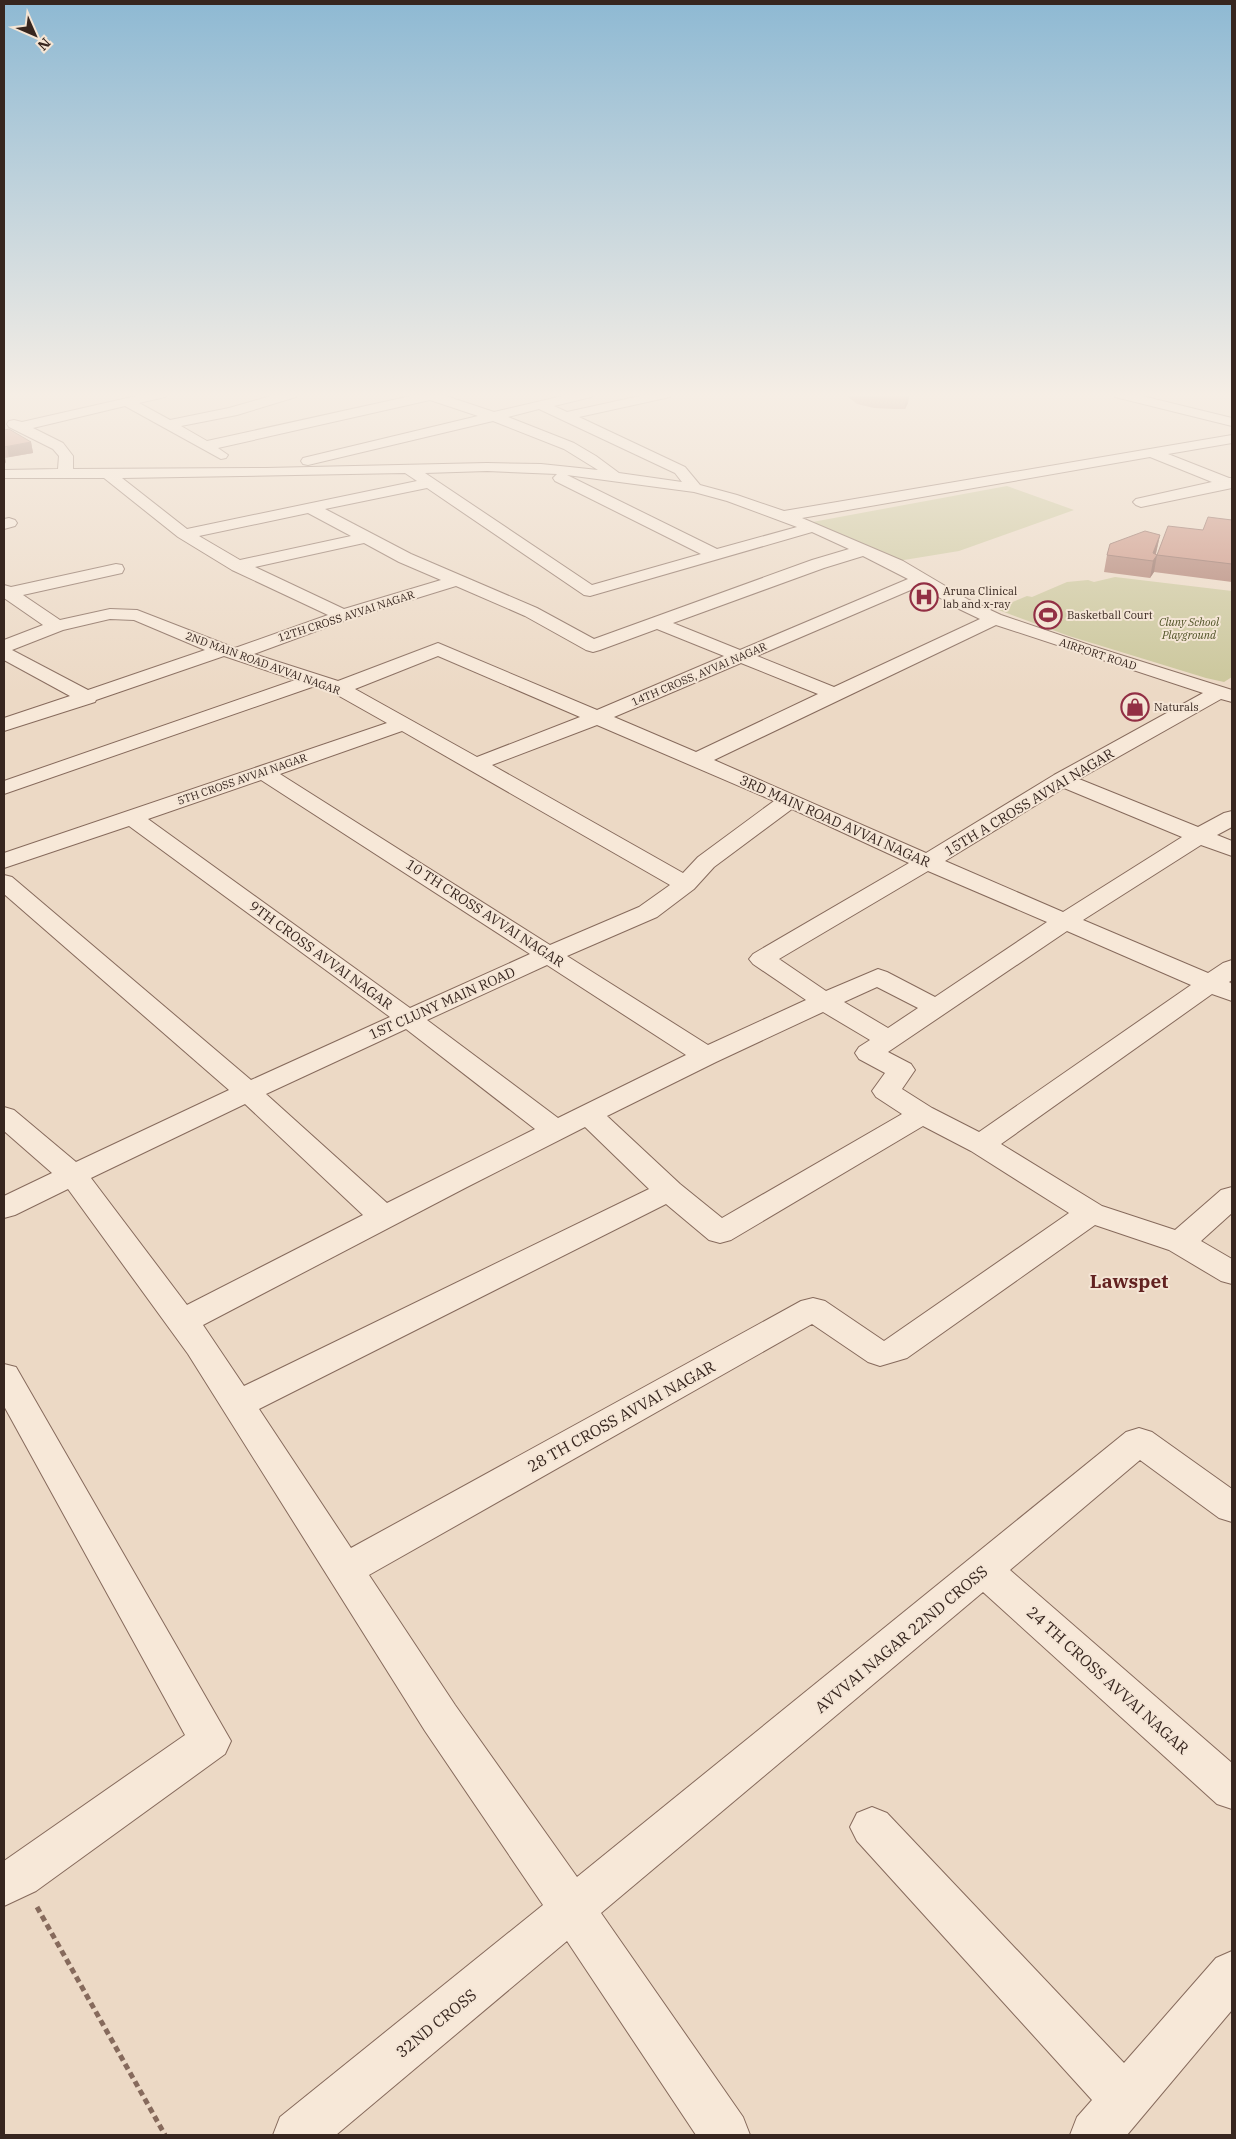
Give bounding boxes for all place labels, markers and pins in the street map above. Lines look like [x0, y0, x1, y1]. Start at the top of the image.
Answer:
hospital icon: Aruna Clinical lab and x-ray [909, 582, 939, 612]
place label: Aruna Clinical lab and x-ray [943, 584, 1017, 611]
sports icon: Basketball Court [1033, 600, 1063, 630]
place label: Basketball Court [1067, 608, 1153, 622]
shop icon: Naturals [1120, 692, 1150, 722]
place label: Naturals [1154, 700, 1199, 714]

